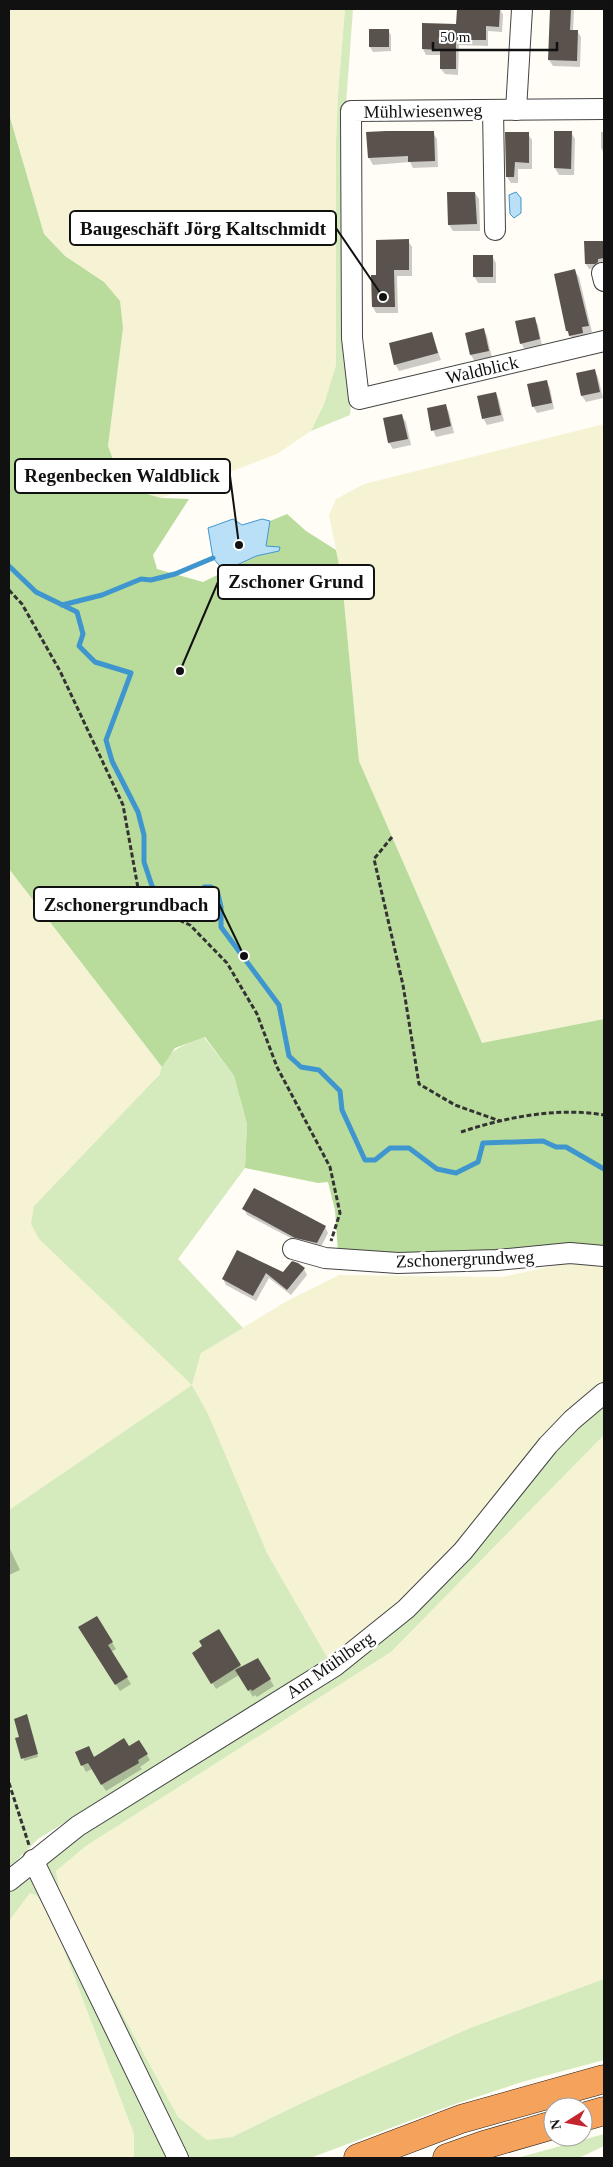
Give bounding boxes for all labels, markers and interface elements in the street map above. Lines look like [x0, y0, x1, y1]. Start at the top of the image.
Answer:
scale bar [433, 20, 557, 52]
text: 50 m [440, 29, 471, 45]
street label: Mühlwiesenweg [363, 100, 483, 122]
callout: Baugeschäft Jörg Kaltschmidt [70, 211, 336, 245]
text: Baugeschäft Jörg Kaltschmidt [80, 218, 327, 239]
street label: Waldblick [444, 352, 520, 388]
callout: Regenbecken Waldblick [15, 459, 230, 493]
text: Regenbecken Waldblick [24, 465, 220, 486]
callout: Zschoner Grund [218, 565, 374, 599]
text: Zschoner Grund [228, 571, 364, 592]
callout: Zschonergrundbach [34, 887, 219, 921]
text: Zschonergrundbach [44, 894, 209, 915]
street label: Zschonergrundweg [395, 1247, 535, 1271]
street label: Am Mühlberg [282, 1628, 378, 1702]
north arrow [543, 2097, 593, 2147]
text: N [547, 2118, 564, 2131]

